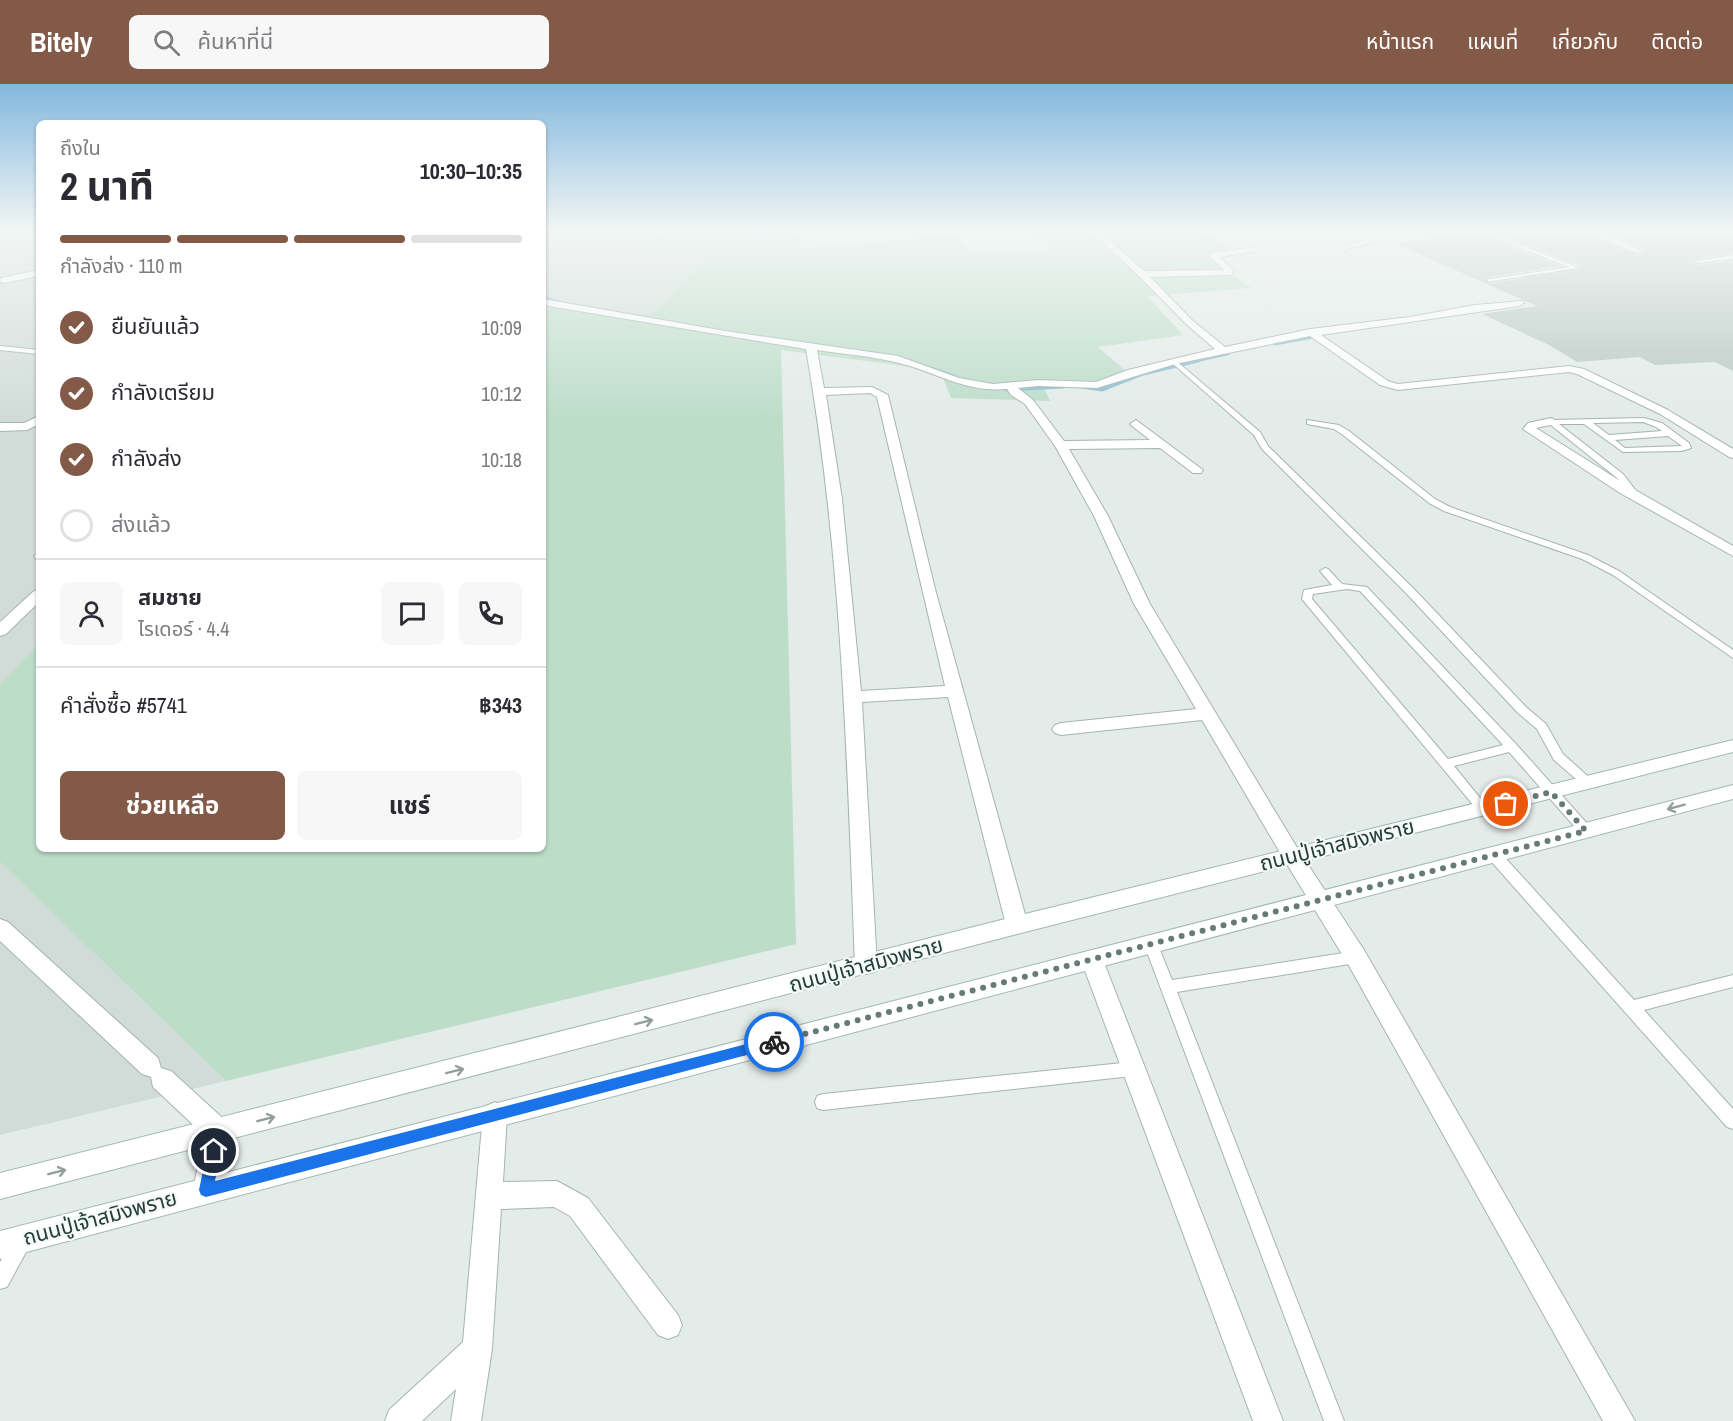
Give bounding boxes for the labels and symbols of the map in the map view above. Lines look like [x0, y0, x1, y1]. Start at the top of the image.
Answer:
pin [1480, 778, 1531, 829]
one-way arrow [1667, 802, 1686, 814]
street label: ถนนปู่เจ้าสมิงพราย [1257, 811, 1417, 878]
street label: ถนนปู่เจ้าสมิงพราย [786, 930, 946, 999]
courier [744, 1012, 804, 1072]
one-way arrow [634, 1016, 653, 1028]
one-way arrow [445, 1064, 464, 1076]
one-way arrow [256, 1113, 275, 1124]
pin [188, 1125, 239, 1176]
one-way arrow [47, 1165, 66, 1177]
street label: ถนนปู่เจ้าสมิงพราย [20, 1183, 180, 1252]

